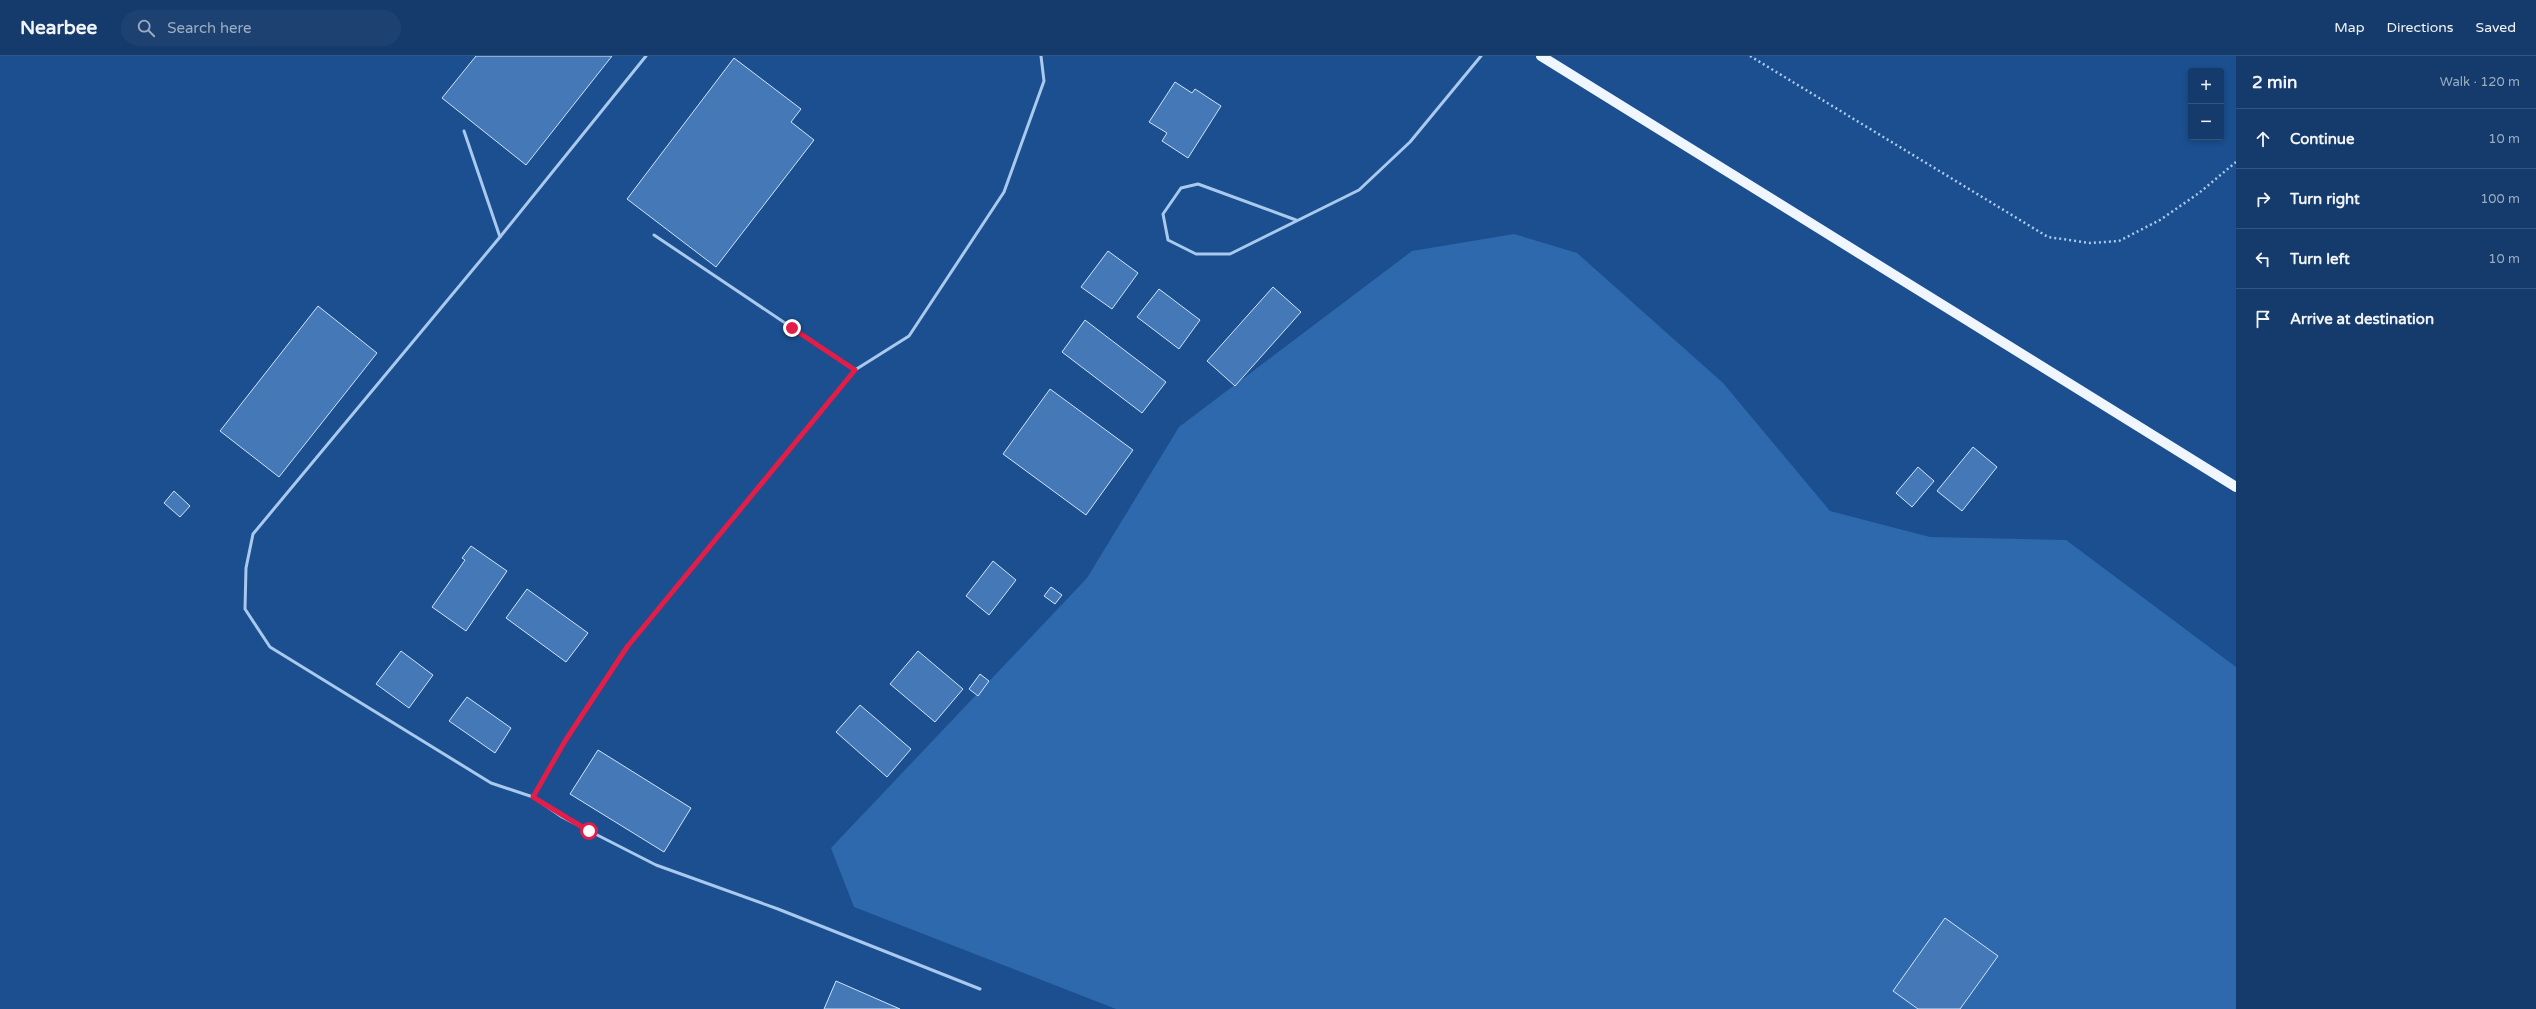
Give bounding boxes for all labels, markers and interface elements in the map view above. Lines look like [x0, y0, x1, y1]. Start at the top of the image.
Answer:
search box [121, 10, 401, 46]
text: Nearbee [20, 17, 97, 39]
icon: search [135, 17, 157, 39]
text: Search here [167, 19, 252, 37]
text: Map [2334, 19, 2365, 36]
text: Directions [2387, 19, 2454, 36]
text: Saved [2476, 19, 2516, 36]
map controls [2188, 68, 2224, 140]
button: + [2188, 68, 2224, 104]
text: 2 min [2252, 72, 2297, 93]
text: Walk · 120 m [2440, 74, 2520, 90]
button: − [2188, 104, 2224, 140]
icon: ahead [2252, 128, 2274, 150]
text: Continue [2290, 130, 2354, 148]
text: 10 m [2488, 131, 2520, 147]
icon: right [2252, 188, 2274, 210]
text: Turn right [2290, 190, 2360, 208]
text: 100 m [2480, 191, 2520, 207]
icon: left [2252, 248, 2274, 270]
text: Turn left [2290, 250, 2350, 268]
text: 10 m [2488, 251, 2520, 267]
icon: arrive [2252, 308, 2274, 330]
text: Arrive at destination [2290, 310, 2434, 328]
route end [783, 319, 801, 337]
route start [580, 822, 598, 840]

